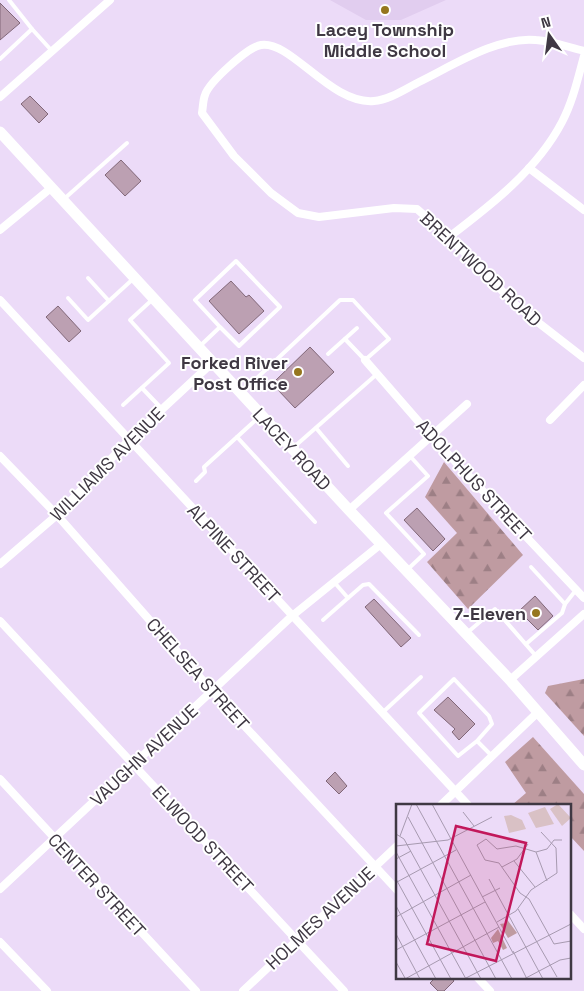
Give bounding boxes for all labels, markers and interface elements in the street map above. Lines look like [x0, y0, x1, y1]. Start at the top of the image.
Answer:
marker: Lacey Township Middle School [379, 4, 391, 16]
north arrow [524, 10, 574, 60]
text: N [539, 13, 553, 32]
place label: Lacey Township Middle School [316, 18, 454, 62]
street label: BRENTWOOD ROAD [415, 207, 547, 331]
place label: Forked River Post Office [181, 351, 288, 395]
marker: Forked River Post Office [292, 366, 304, 378]
street label: WILLIAMS AVENUE [45, 402, 169, 526]
street label: LACEY ROAD [248, 403, 336, 495]
street label: ADOLPHUS STREET [411, 414, 537, 546]
street label: ALPINE STREET [182, 499, 286, 607]
place label: 7-Eleven [453, 602, 526, 625]
marker: 7-Eleven [530, 607, 542, 619]
street label: CHELSEA STREET [141, 613, 255, 735]
street label: VAUGHN AVENUE [85, 699, 203, 811]
street label: ELWOOD STREET [147, 781, 259, 898]
inset map [396, 804, 572, 978]
street label: CENTER STREET [43, 828, 151, 942]
street label: HOLMES AVENUE [261, 862, 379, 974]

